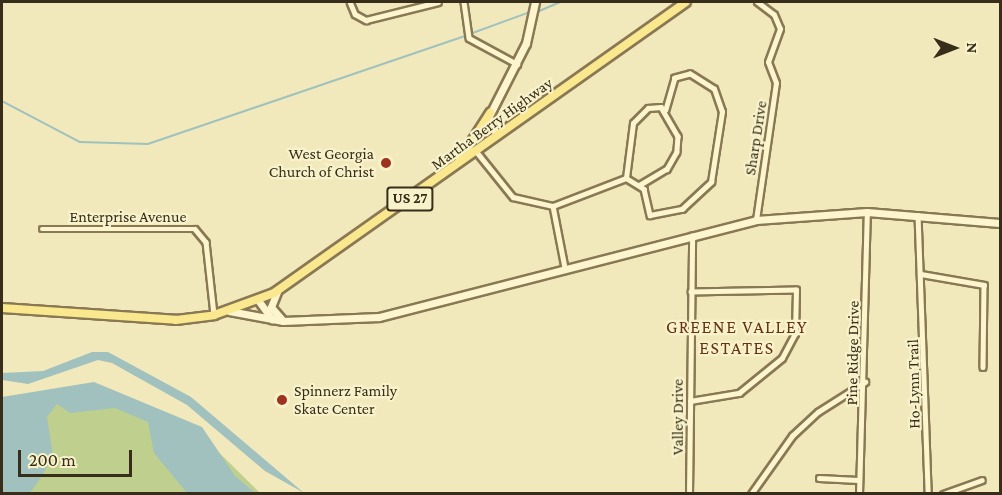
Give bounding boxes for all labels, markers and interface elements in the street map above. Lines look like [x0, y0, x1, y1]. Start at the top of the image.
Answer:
north arrow [924, 18, 984, 78]
text: N [964, 43, 981, 53]
street label: Martha Berry Highway [427, 73, 557, 175]
street label: Sharp Drive [741, 99, 771, 177]
place label: West Georgia Church of Christ [269, 144, 374, 182]
marker: West Georgia Church of Christ [379, 156, 393, 170]
road number: US 27 [386, 187, 434, 211]
street label: Enterprise Avenue [70, 207, 186, 227]
street label: Pine Ridge Drive [842, 300, 864, 406]
district label: GREENE VALLEY ESTATES [666, 317, 808, 360]
street label: Ho-Lynn Trail [904, 339, 924, 429]
street label: Valley Drive [668, 379, 688, 455]
place label: Spinnerz Family Skate Center [294, 381, 397, 419]
marker: Spinnerz Family Skate Center [275, 393, 289, 407]
scale bar [21, 438, 135, 476]
text: 200 m [29, 450, 76, 470]

